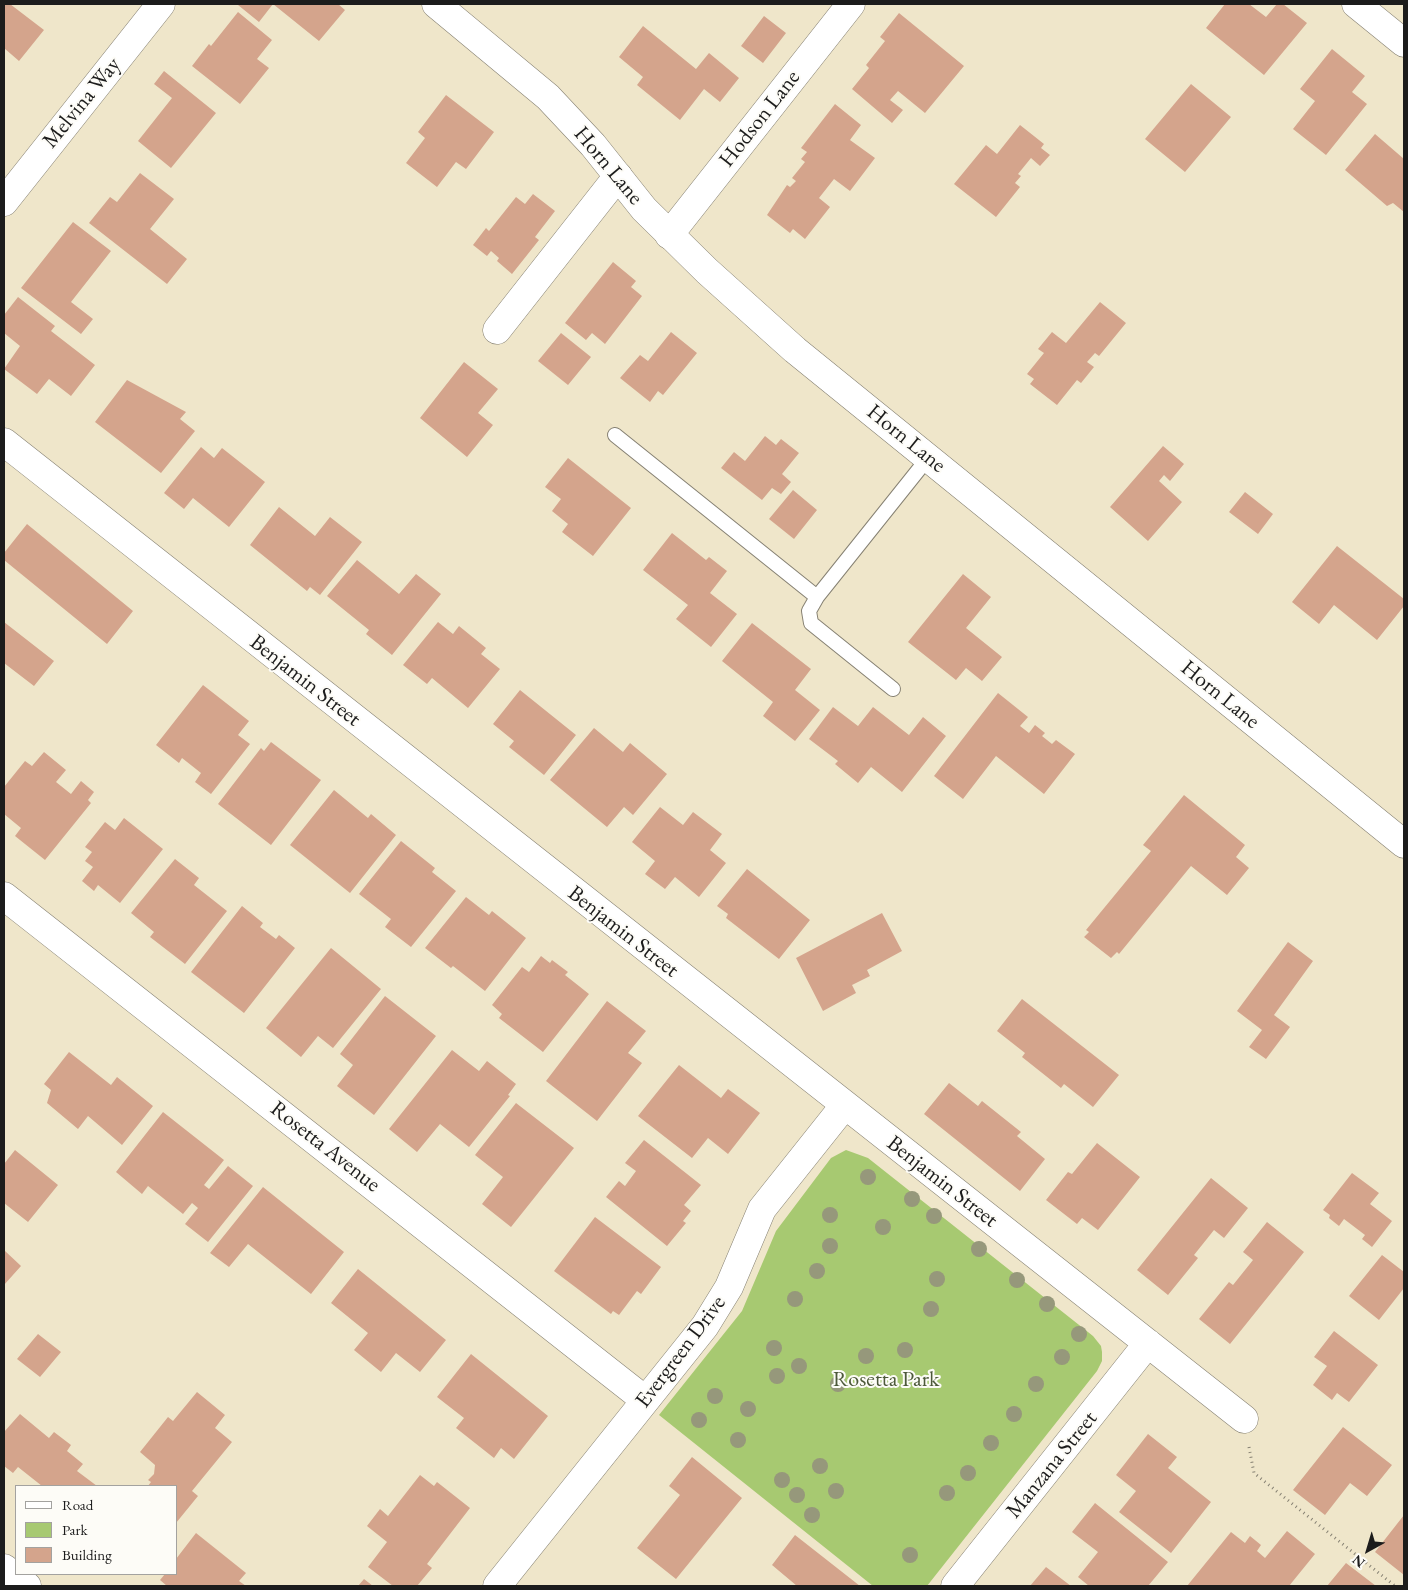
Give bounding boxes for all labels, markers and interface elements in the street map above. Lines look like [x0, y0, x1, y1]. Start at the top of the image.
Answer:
street label: Melvina Way [37, 52, 127, 154]
street label: Hodson Lane [714, 65, 806, 173]
street label: Horn Lane [568, 122, 648, 210]
street label: Horn Lane [861, 399, 951, 479]
street label: Benjamin Street [244, 629, 366, 733]
street label: Horn Lane [1175, 655, 1265, 735]
street label: Benjamin Street [562, 880, 684, 984]
street label: Rosetta Avenue [265, 1096, 385, 1198]
street label: Benjamin Street [881, 1130, 1003, 1234]
street label: Evergreen Drive [630, 1291, 732, 1413]
park label: Rosetta Park [833, 1367, 939, 1393]
street label: Manzana Street [1001, 1406, 1103, 1524]
legend [15, 1485, 178, 1575]
text: Road [62, 1495, 93, 1514]
text: Park [62, 1520, 88, 1539]
north arrow [1343, 1525, 1393, 1575]
text: Building [62, 1545, 112, 1564]
text: N [1349, 1551, 1369, 1572]

